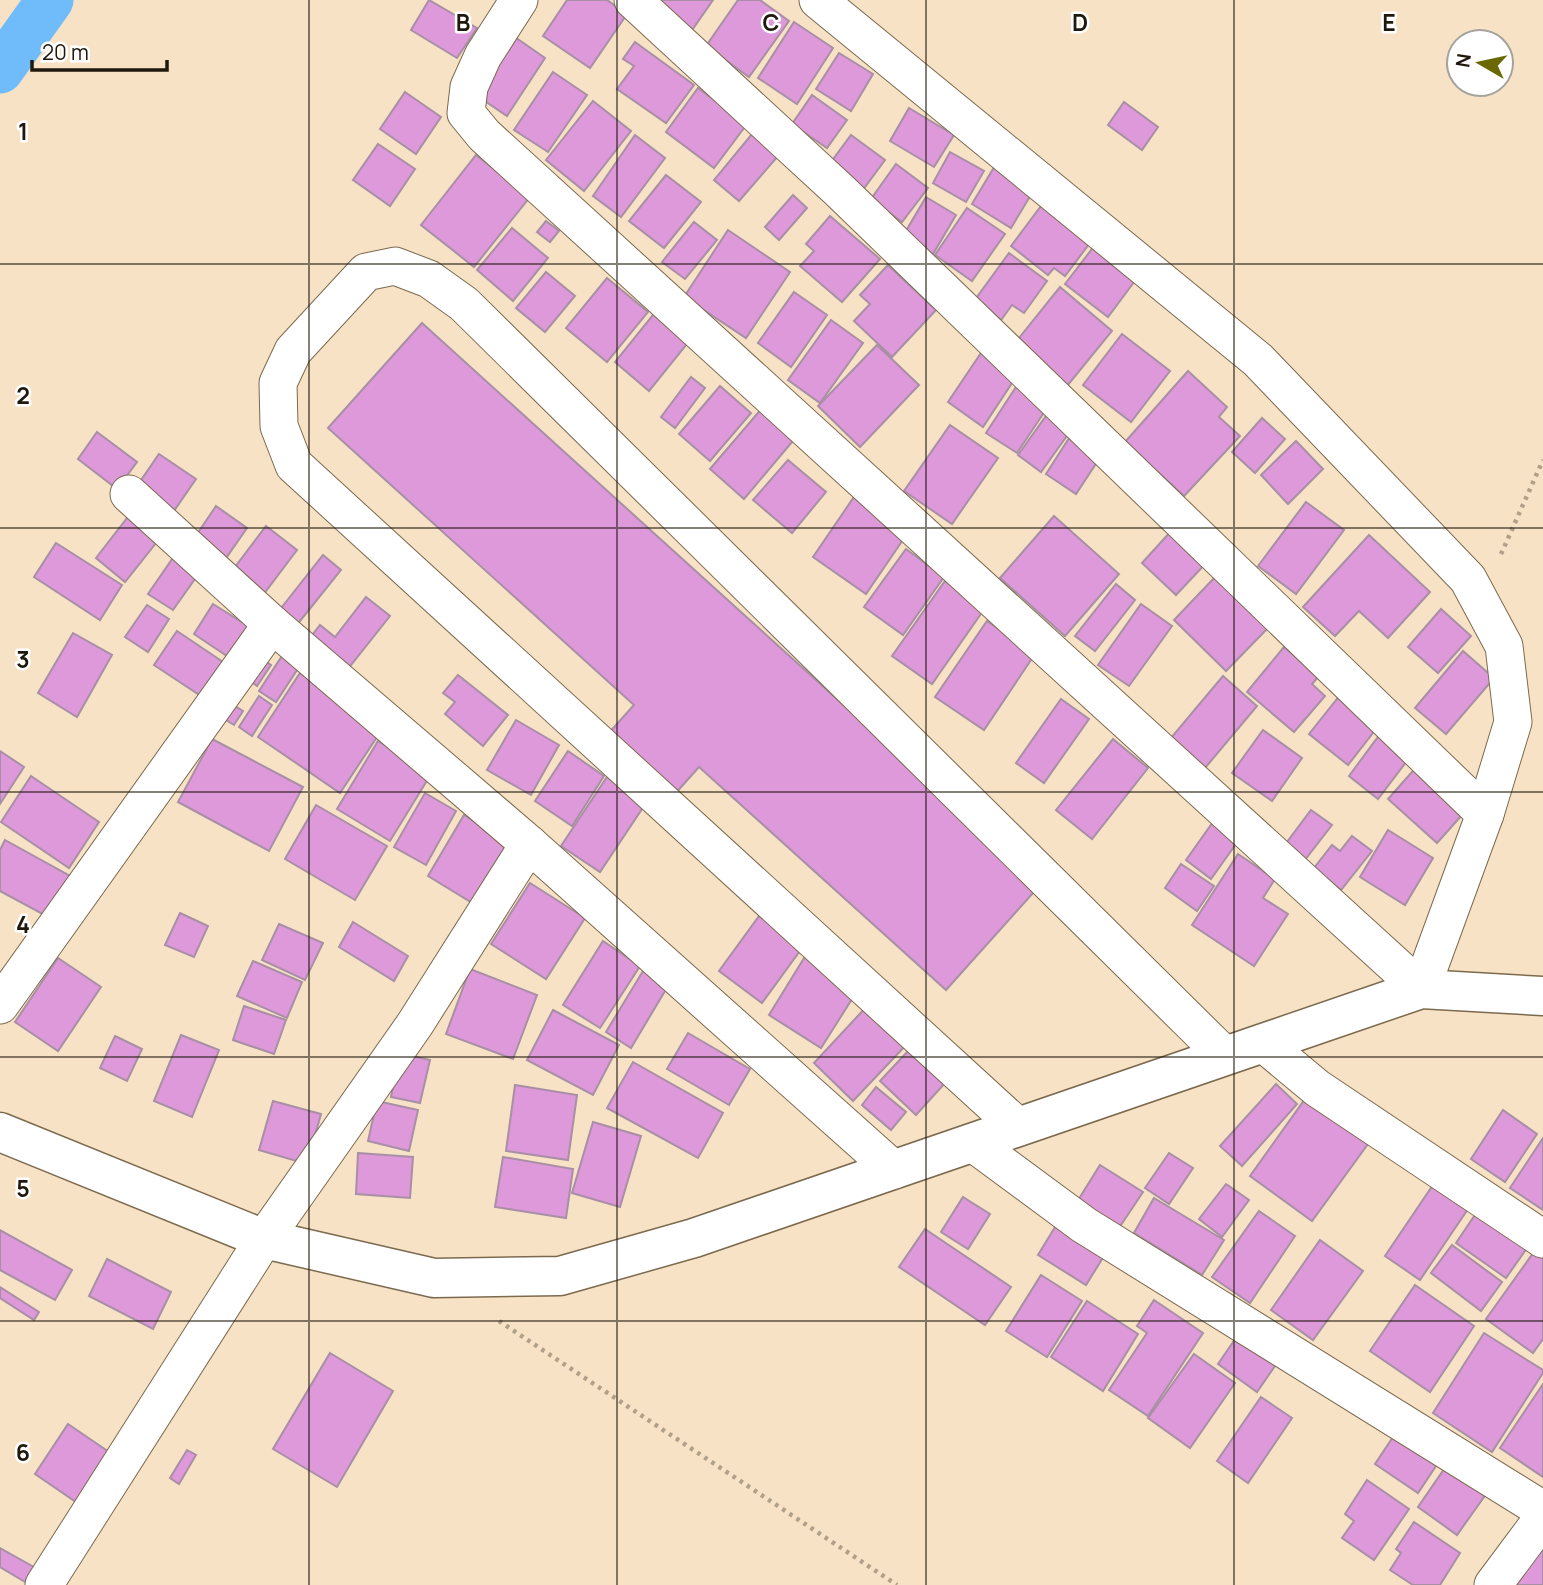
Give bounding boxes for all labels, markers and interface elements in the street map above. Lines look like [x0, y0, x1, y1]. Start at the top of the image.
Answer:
text: B [456, 6, 470, 38]
text: C [763, 6, 780, 38]
text: D [1072, 6, 1088, 38]
text: E [1382, 6, 1396, 38]
scale bar [32, 28, 166, 72]
north arrow [1445, 28, 1515, 98]
text: 20 m [42, 38, 89, 66]
text: N [1449, 52, 1477, 69]
text: 1 [18, 115, 28, 147]
text: 2 [16, 379, 30, 411]
text: 3 [16, 643, 30, 675]
text: 4 [16, 908, 30, 940]
text: 5 [16, 1172, 30, 1204]
text: 6 [16, 1436, 30, 1468]

